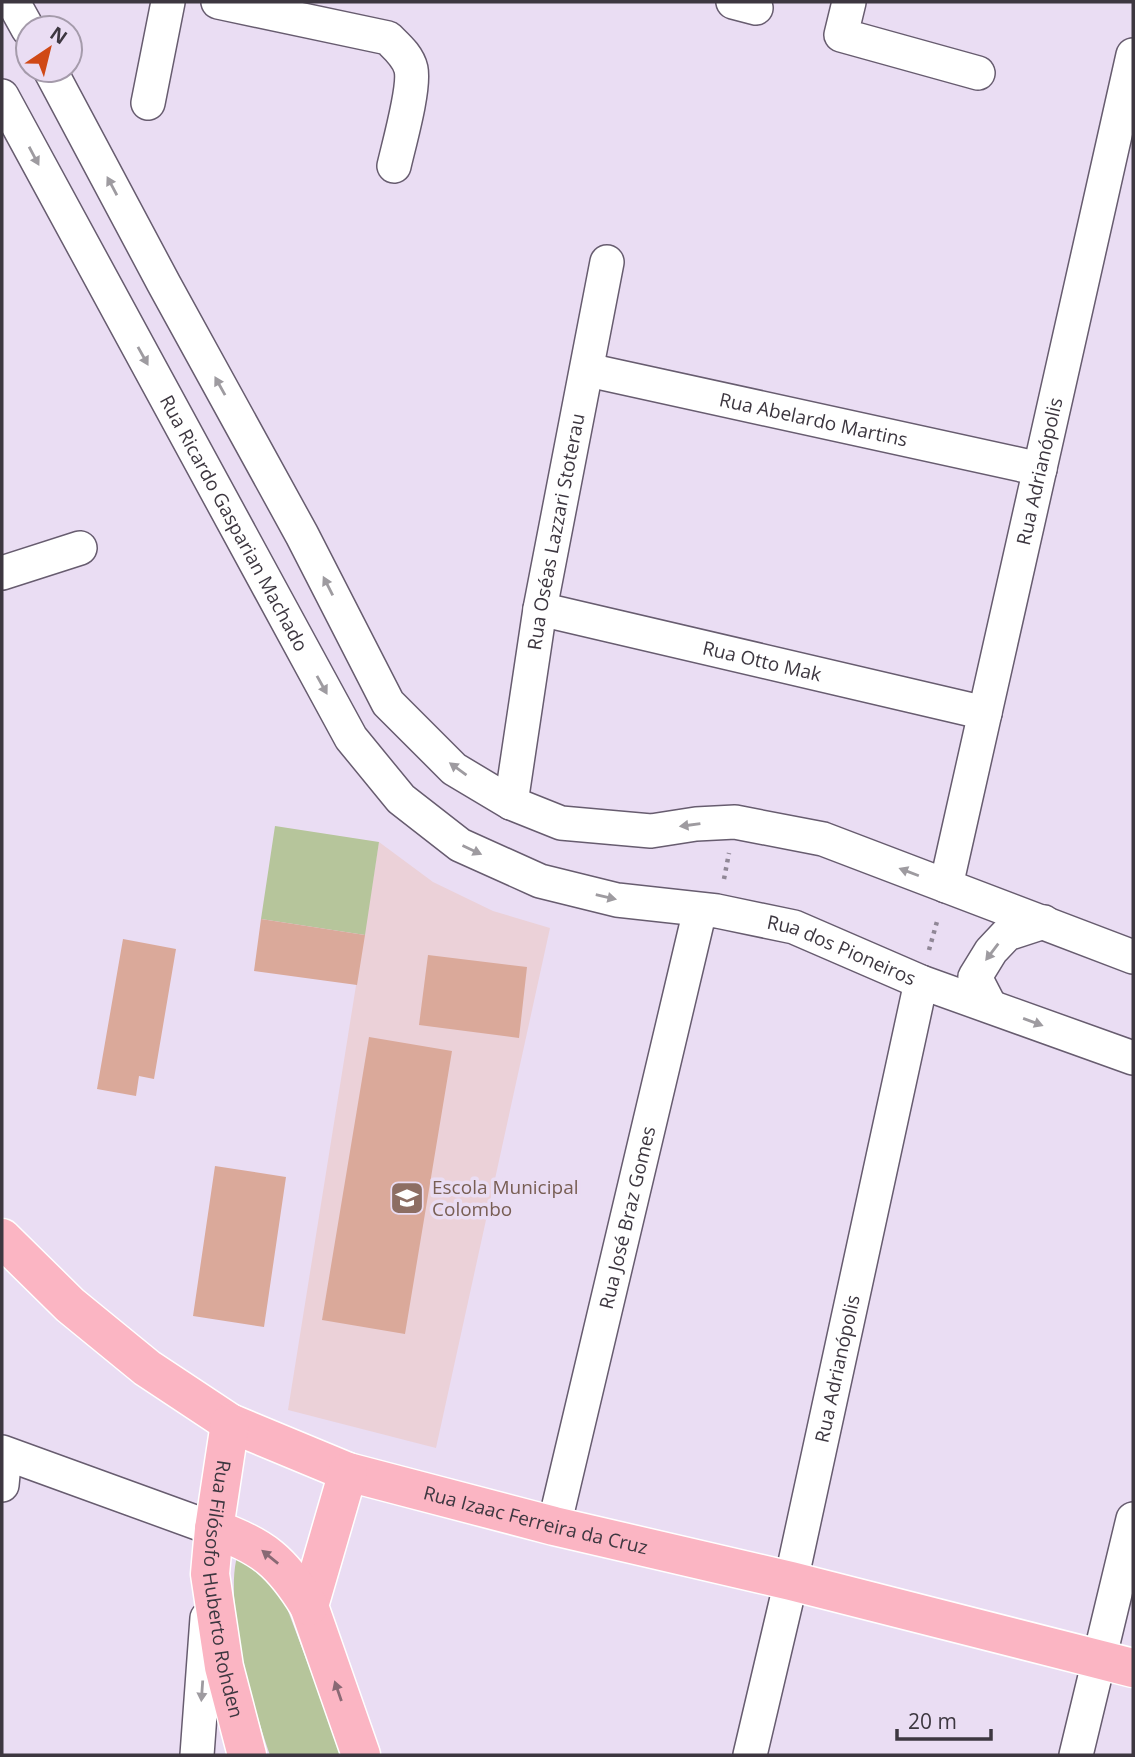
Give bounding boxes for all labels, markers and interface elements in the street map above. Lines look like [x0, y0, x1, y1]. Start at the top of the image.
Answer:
north arrow [14, 14, 84, 84]
text: N [45, 20, 73, 50]
one-way arrow [28, 146, 40, 166]
one-way arrow [106, 176, 117, 196]
one-way arrow [137, 346, 149, 366]
one-way arrow [214, 376, 226, 396]
street label: Rua Abelardo Martins [717, 386, 910, 453]
street label: Rua Ricardo Gasparian Machado [154, 390, 314, 656]
street label: Rua Adrianópolis [1010, 395, 1069, 548]
street label: Rua Oséas Lazzari Stoterau [521, 411, 591, 652]
one-way arrow [323, 576, 334, 596]
street label: Rua Otto Mak [700, 634, 824, 687]
one-way arrow [316, 675, 328, 694]
one-way arrow [449, 762, 467, 777]
one-way arrow [679, 820, 701, 831]
one-way arrow [462, 844, 482, 856]
one-way arrow [899, 867, 920, 878]
one-way arrow [595, 892, 617, 903]
street label: Rua dos Pioneiros [765, 909, 920, 991]
one-way arrow [984, 943, 999, 961]
one-way arrow [1023, 1017, 1044, 1028]
street label: Rua José Braz Gomes [593, 1123, 661, 1312]
place label: Escola Municipal Colombo [432, 1174, 579, 1222]
school or university icon: Escola Municipal Colombo [388, 1179, 426, 1217]
street label: Rua Adrianópolis [808, 1292, 866, 1445]
street label: Rua Filósofo Huberto Rohden [197, 1458, 250, 1721]
street label: Rua Izaac Ferreira da Cruz [421, 1479, 651, 1560]
one-way arrow [261, 1550, 279, 1565]
one-way arrow [196, 1680, 207, 1702]
one-way arrow [332, 1680, 343, 1701]
scale bar [897, 1698, 992, 1742]
text: 20 m [908, 1707, 957, 1735]

